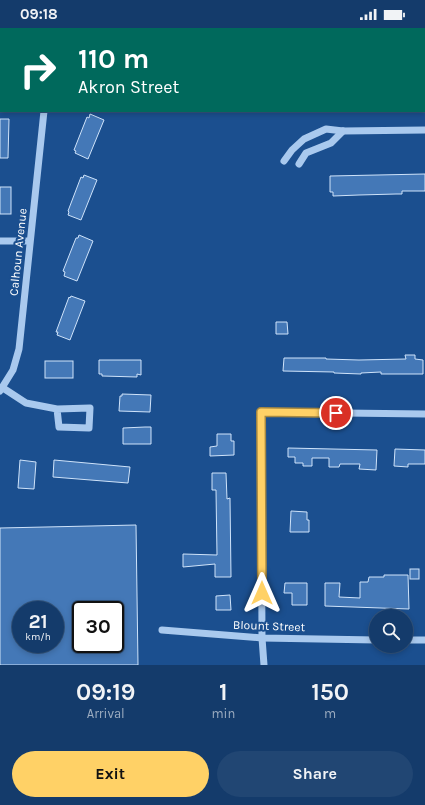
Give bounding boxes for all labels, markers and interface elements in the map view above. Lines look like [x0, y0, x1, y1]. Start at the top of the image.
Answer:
text: 09:18 [20, 5, 58, 23]
text: 110 m [78, 42, 149, 75]
icon: right [12, 44, 64, 96]
text: Akron Street [78, 76, 179, 98]
street label: Calhoun Avenue [6, 208, 30, 296]
pin [319, 396, 353, 430]
icon: arrive [325, 402, 347, 424]
position arrow [241, 572, 283, 614]
speed limit sign: 30 [72, 601, 124, 653]
map controls [369, 609, 413, 653]
button: search [369, 609, 413, 653]
text: 21 [28, 610, 48, 633]
street label: Blount Street [233, 618, 306, 634]
text: km/h [25, 631, 51, 643]
text: 09:19 [76, 678, 135, 706]
text: 1 [219, 678, 228, 706]
text: 150 [311, 678, 349, 706]
text: Arrival [87, 706, 125, 721]
text: min [211, 706, 235, 721]
text: m [324, 706, 336, 721]
button: Exit [12, 751, 209, 797]
button: Share [217, 751, 413, 797]

